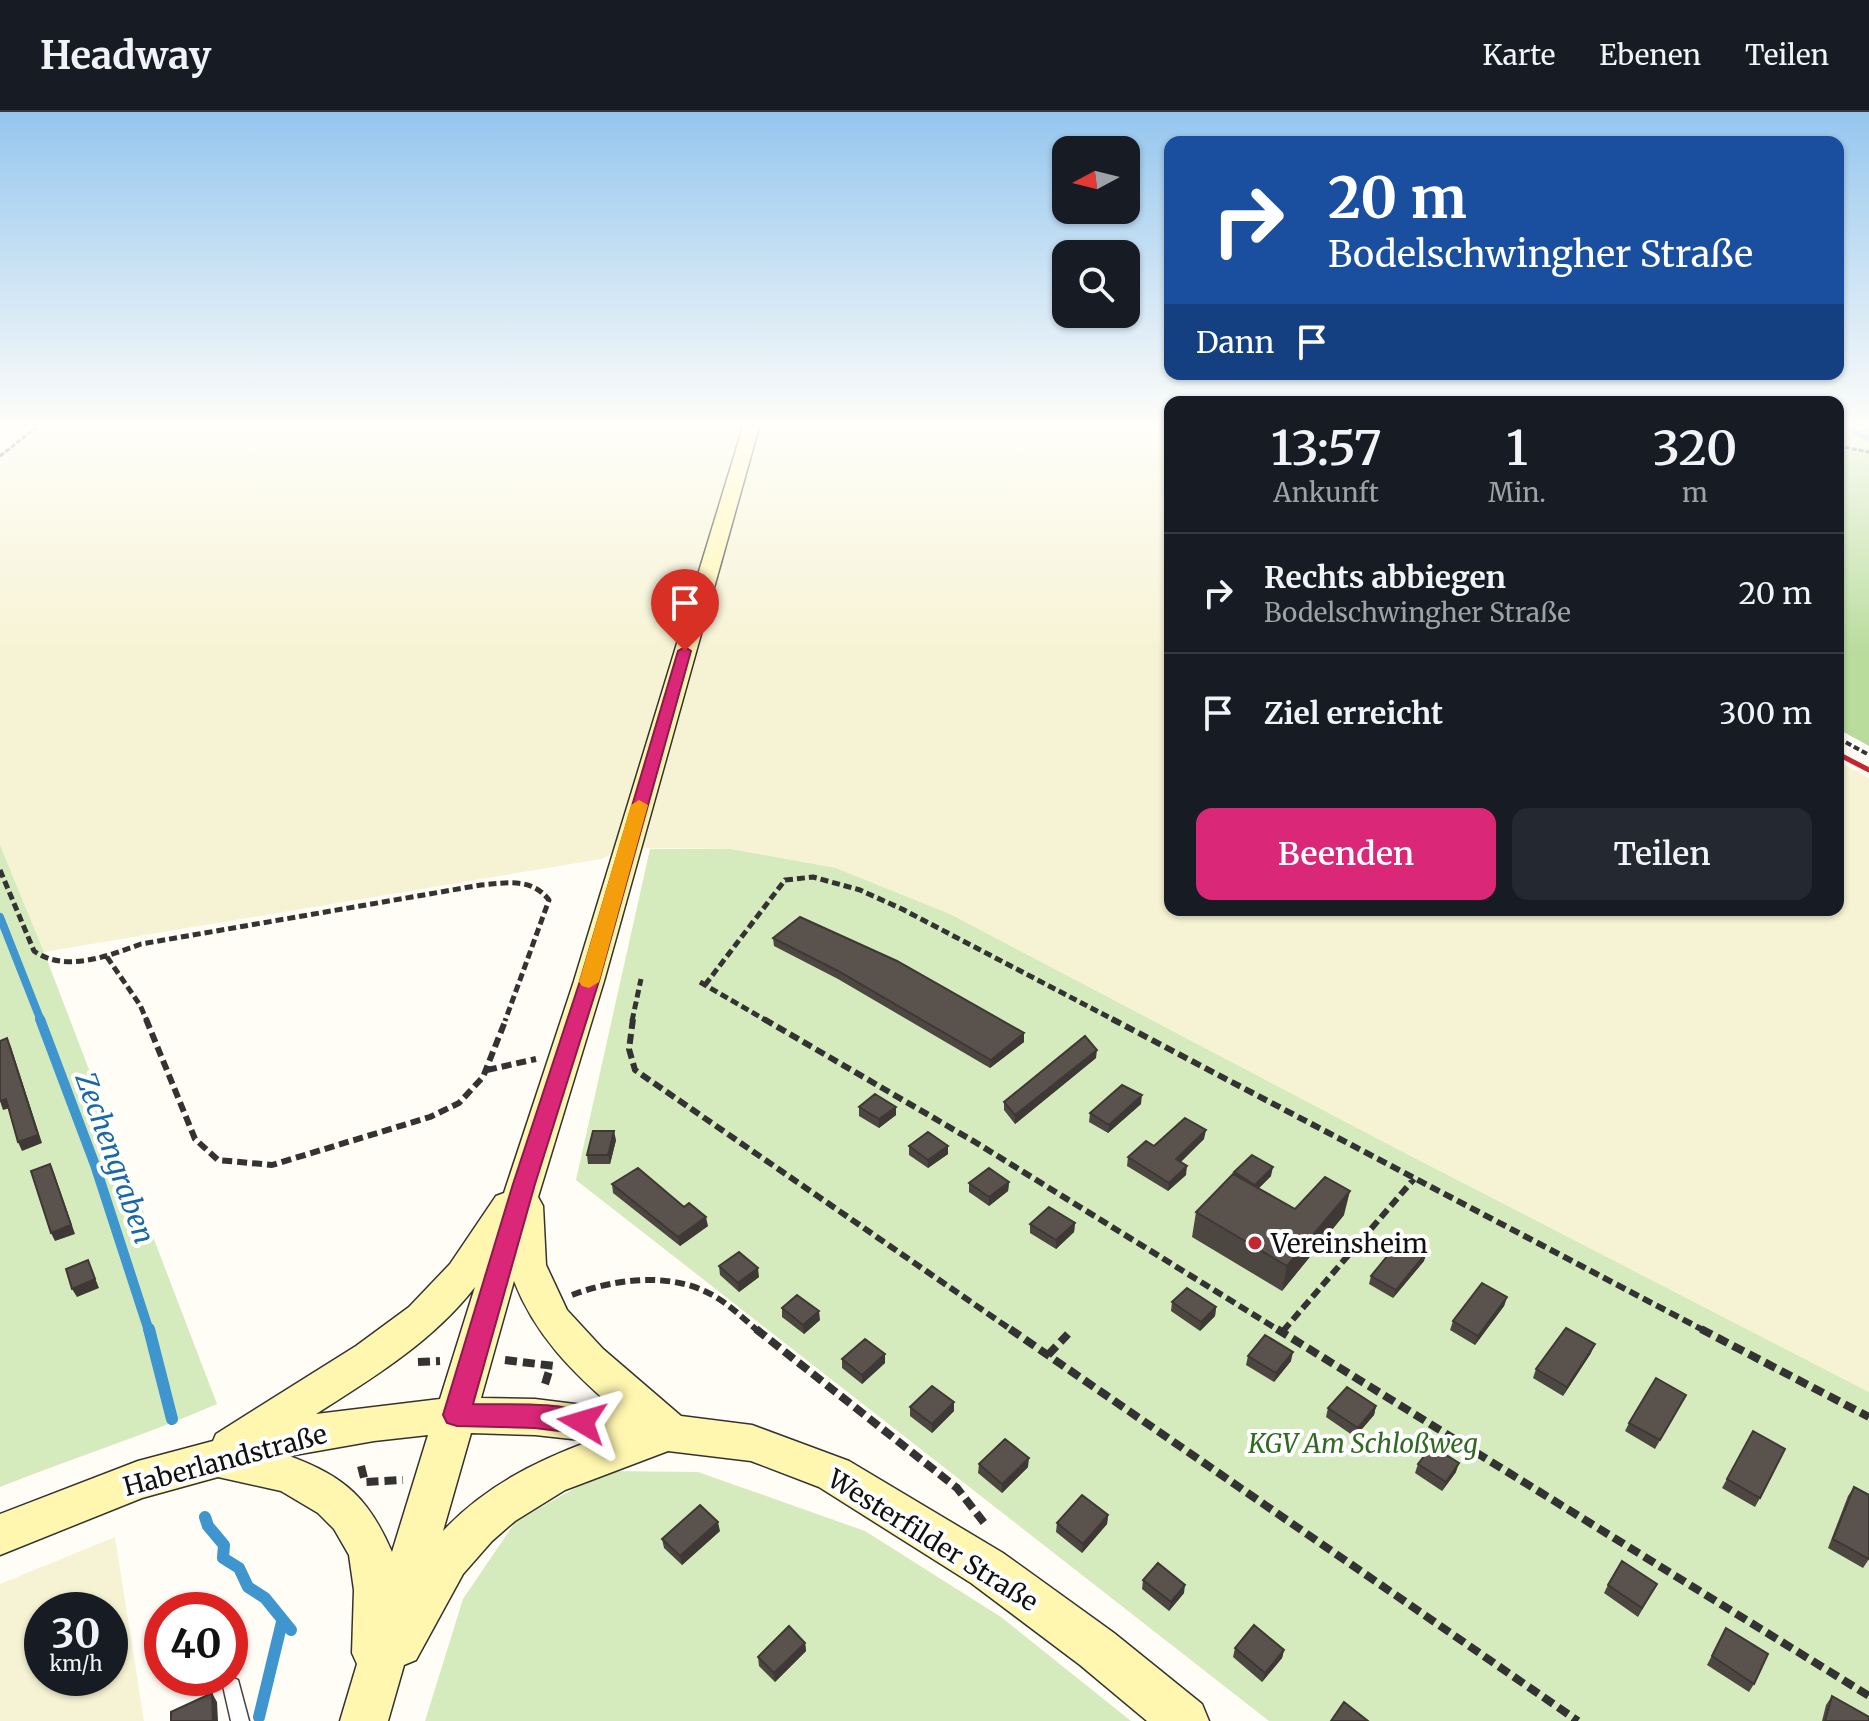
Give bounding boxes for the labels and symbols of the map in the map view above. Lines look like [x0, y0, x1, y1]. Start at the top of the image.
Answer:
north arrow [1052, 136, 1140, 224]
pin [651, 569, 719, 651]
water label: Zechengraben [67, 1067, 163, 1249]
place label: Vereinsheim [1270, 1227, 1428, 1260]
marker: Vereinsheim [1246, 1234, 1264, 1252]
position arrow [540, 1380, 624, 1464]
street label: Haberlandstraße [119, 1417, 331, 1503]
park label: KGV Am Schloßweg [1247, 1427, 1478, 1460]
street label: Westerfilder Straße [821, 1461, 1044, 1618]
speed limit sign: 40 [144, 1592, 248, 1696]

